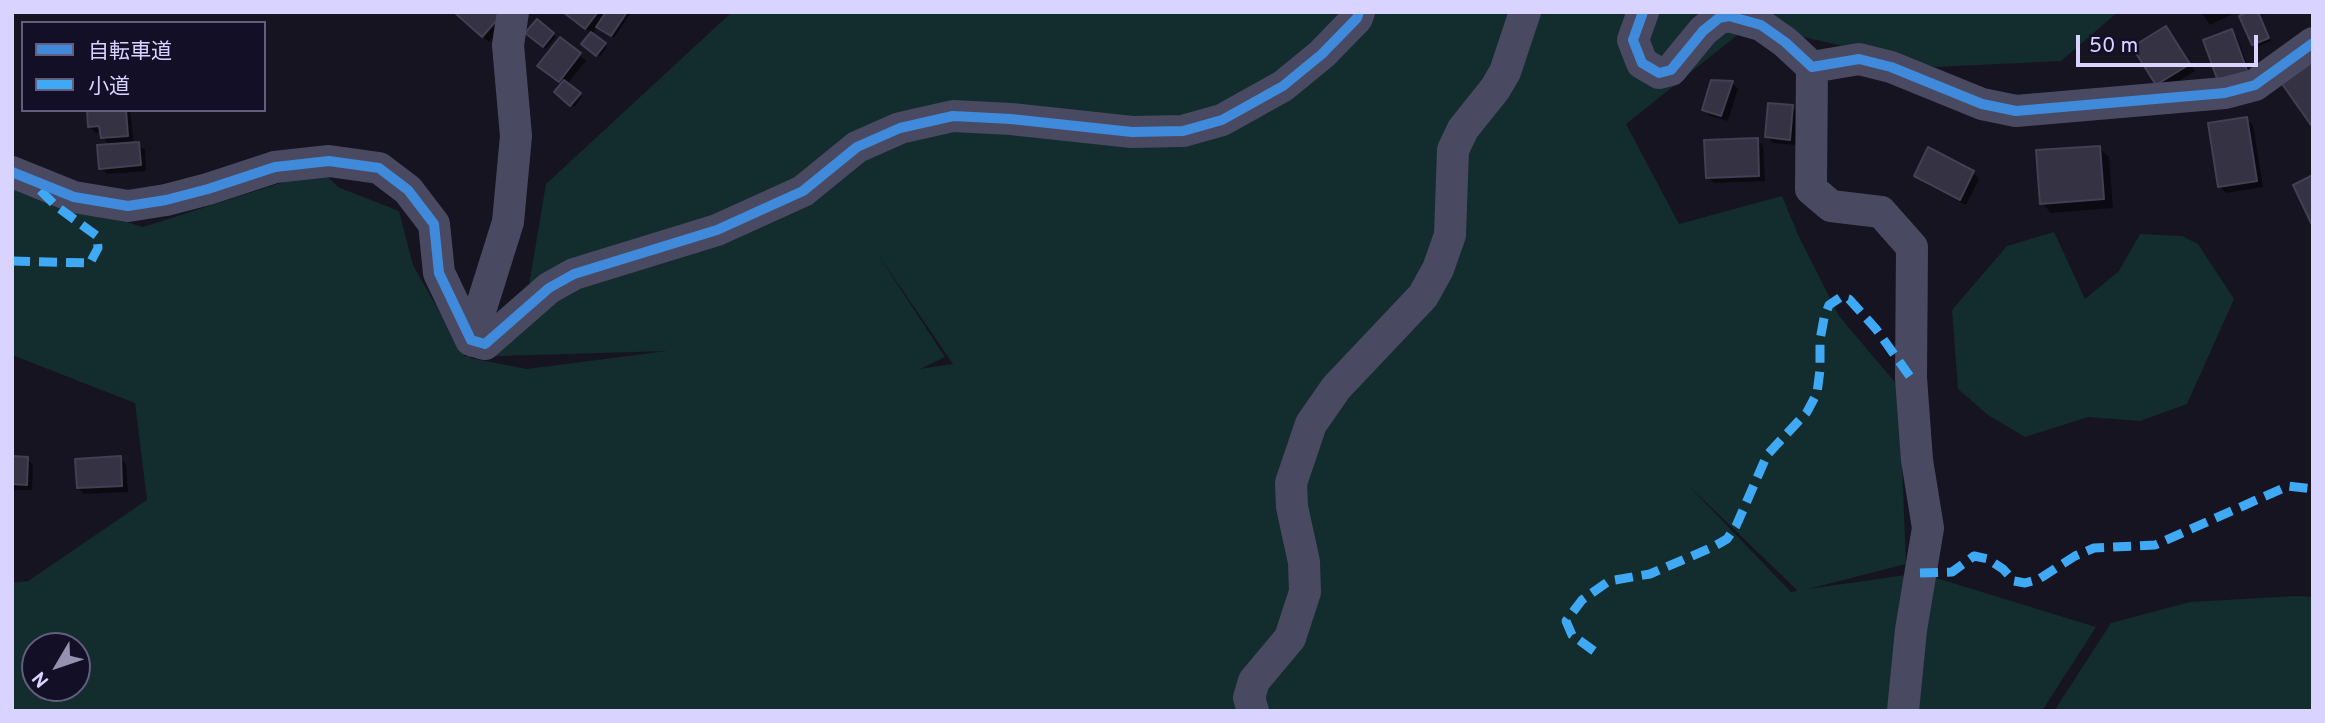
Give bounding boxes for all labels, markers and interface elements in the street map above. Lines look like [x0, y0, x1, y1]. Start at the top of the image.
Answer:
legend [21, 21, 266, 112]
scale bar [2080, 21, 2262, 65]
text: 50 m [2089, 33, 2138, 60]
text: 自転車道 [88, 39, 172, 66]
text: 小道 [88, 74, 130, 101]
north arrow [21, 632, 91, 702]
text: N [28, 666, 55, 692]

